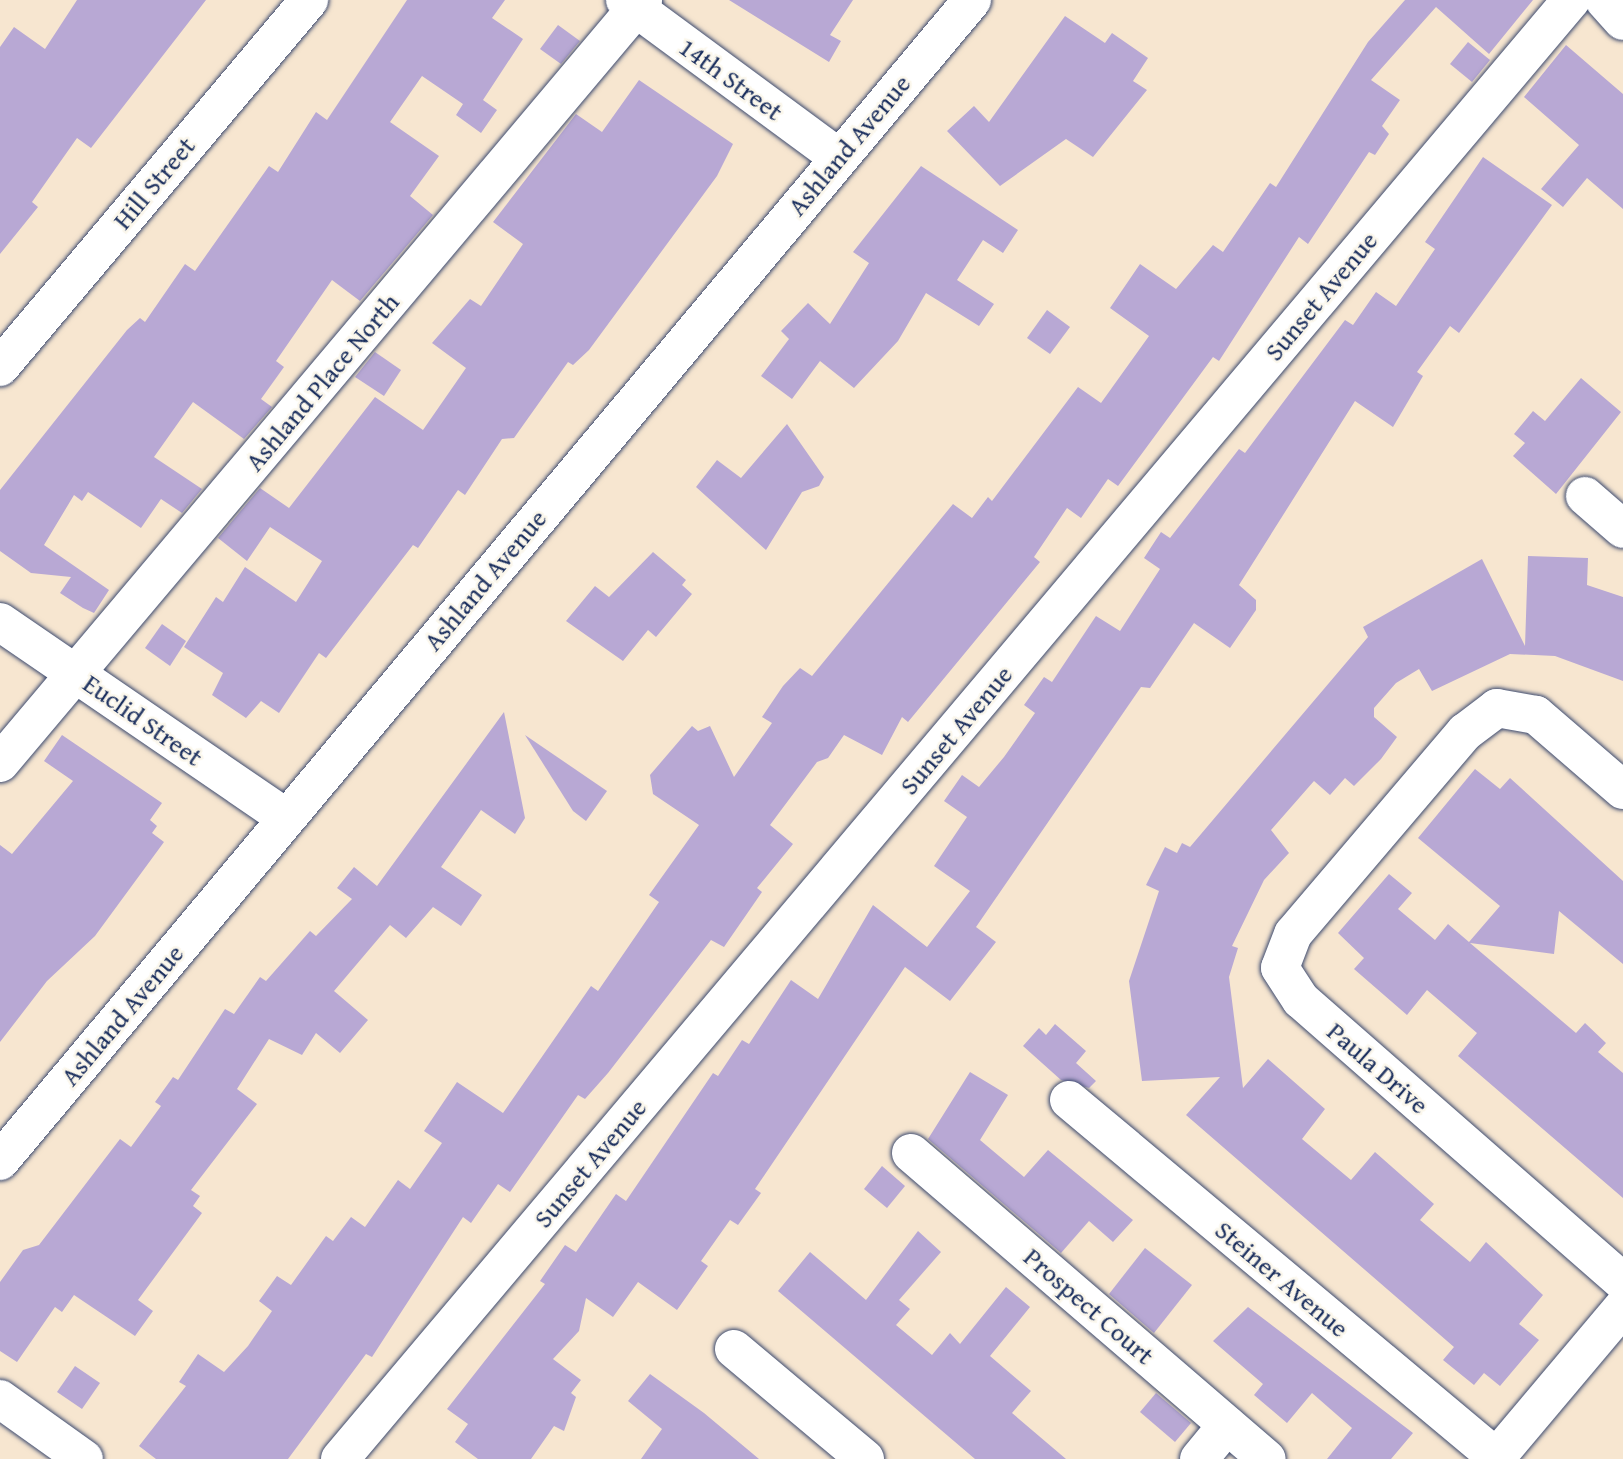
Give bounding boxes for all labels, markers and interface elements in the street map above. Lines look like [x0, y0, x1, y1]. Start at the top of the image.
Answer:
street label: 14th Street [673, 31, 789, 127]
street label: Ashland Avenue [781, 68, 917, 222]
street label: Hill Street [106, 131, 202, 235]
street label: Sunset Avenue [1258, 225, 1384, 367]
street label: Ashland Place North [239, 287, 405, 477]
street label: Ashland Avenue [417, 503, 553, 657]
street label: Sunset Avenue [893, 659, 1019, 801]
street label: Euclid Street [77, 668, 209, 772]
street label: Ashland Avenue [54, 938, 190, 1092]
street label: Paula Drive [1321, 1016, 1435, 1120]
street label: Sunset Avenue [527, 1092, 653, 1234]
street label: Steiner Avenue [1209, 1214, 1355, 1344]
street label: Prospect Court [1018, 1241, 1160, 1371]

